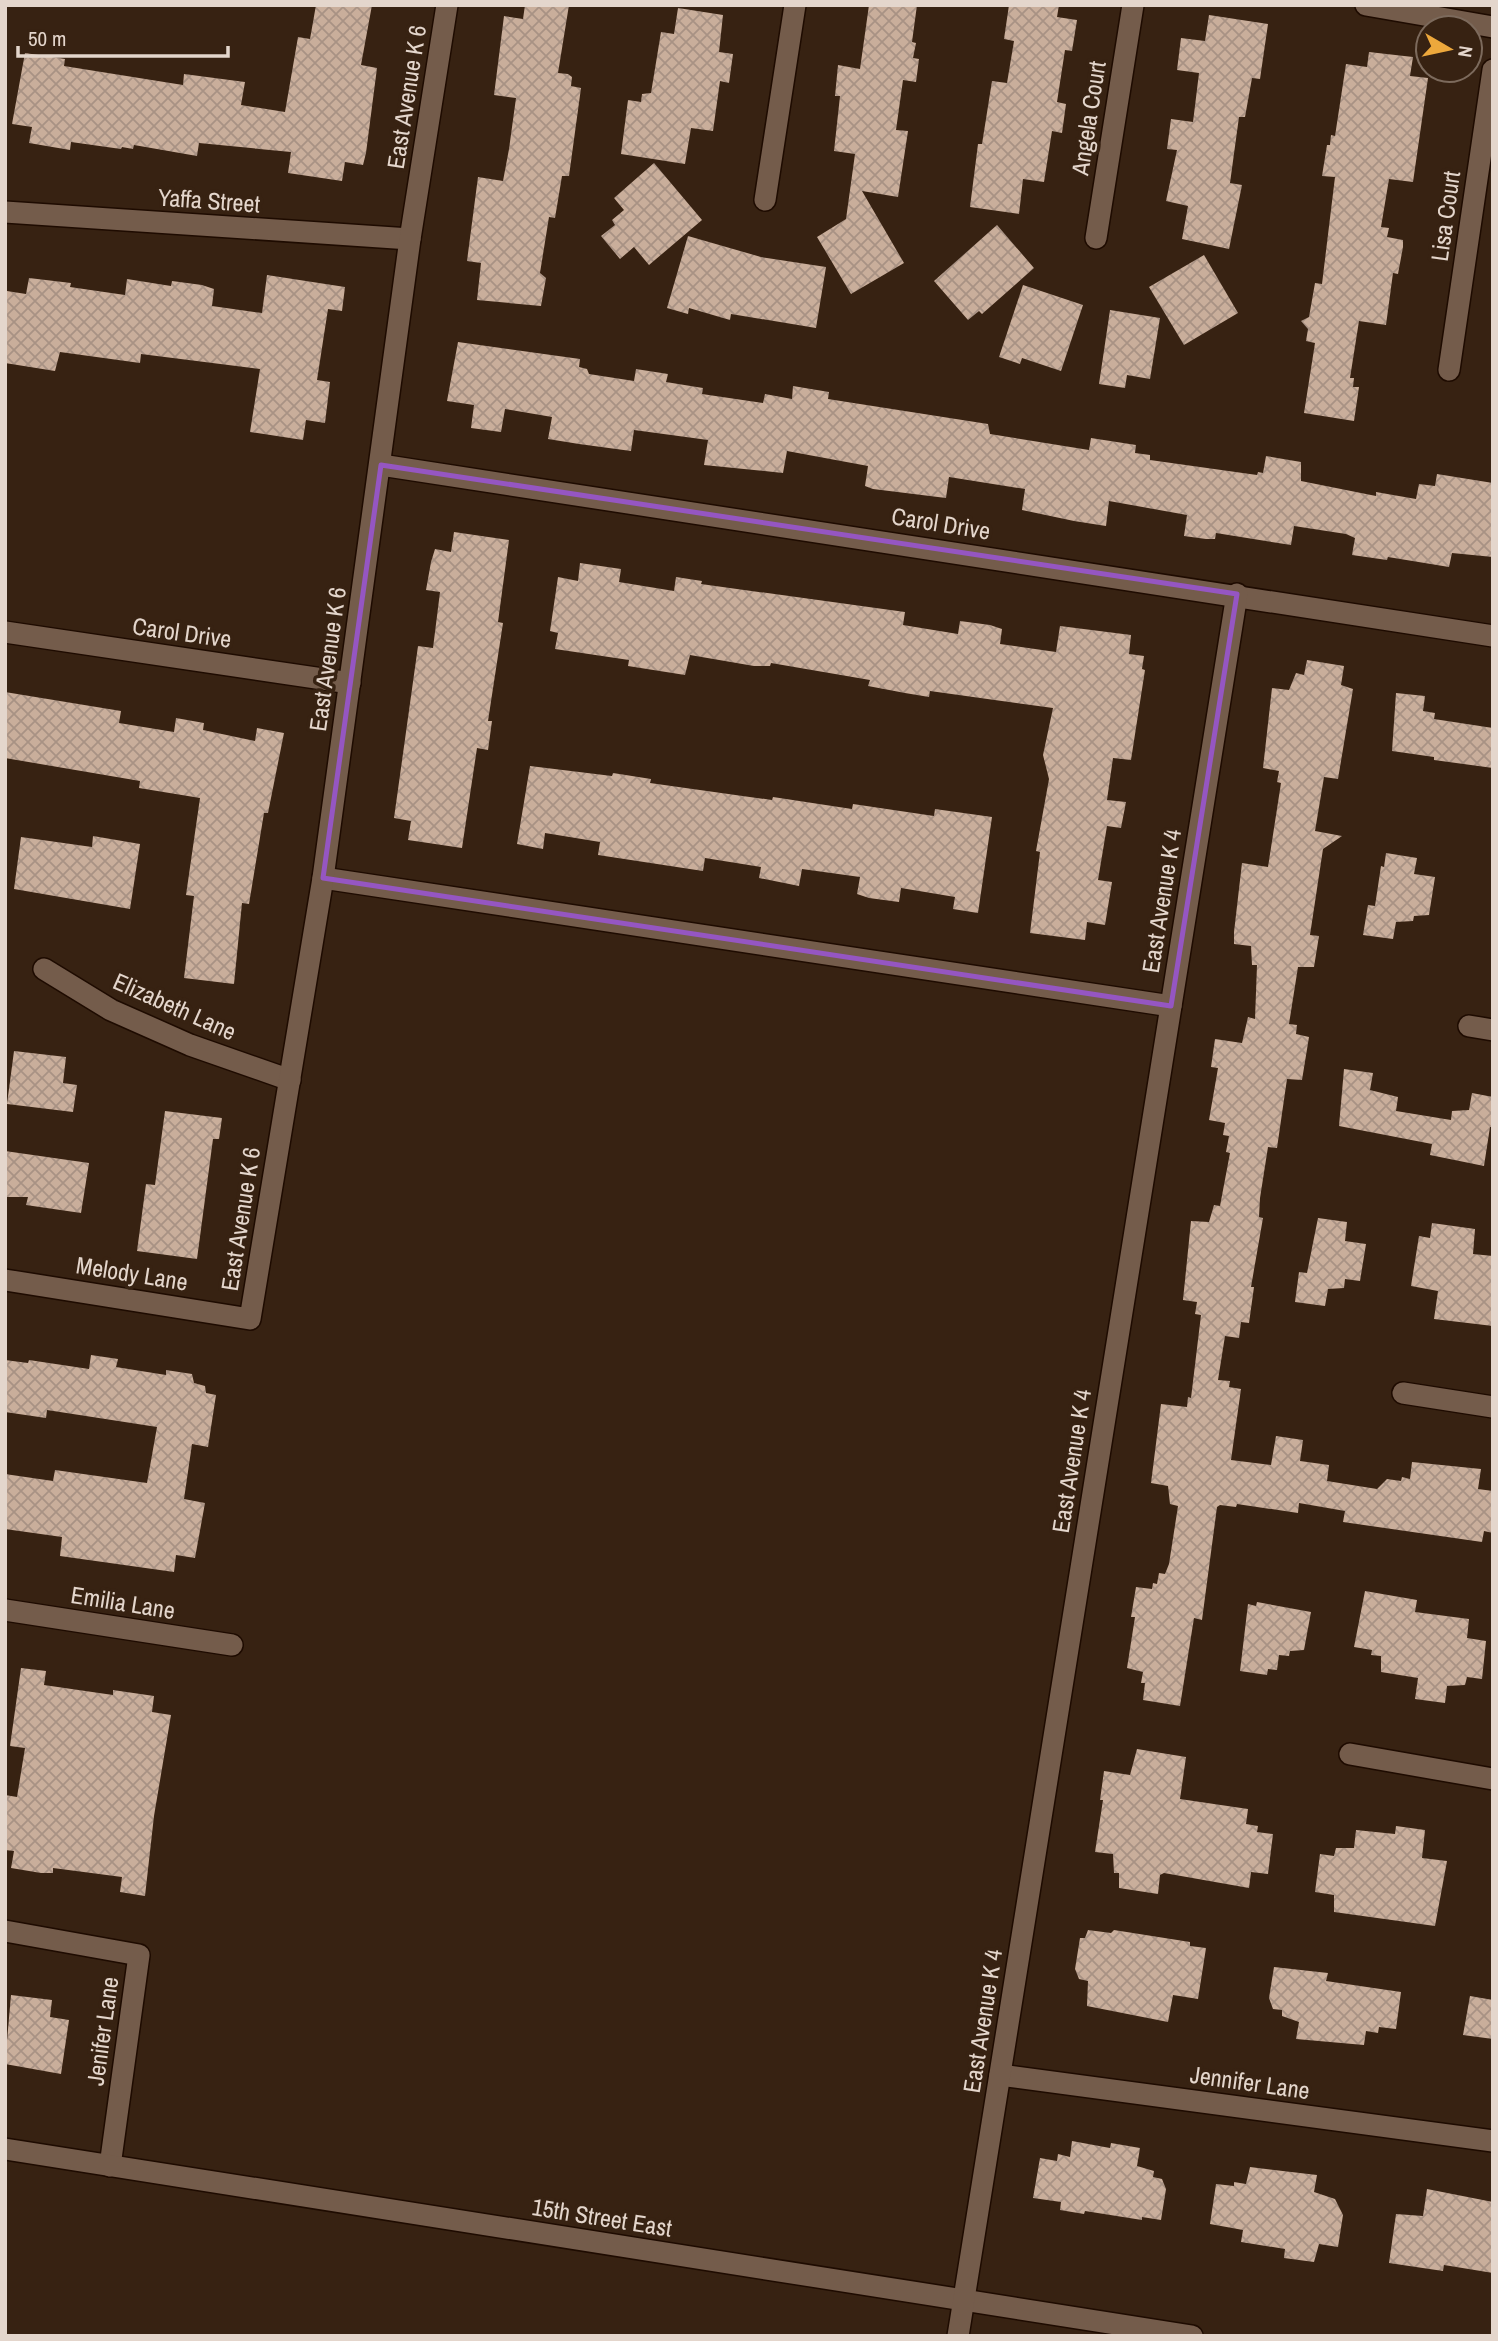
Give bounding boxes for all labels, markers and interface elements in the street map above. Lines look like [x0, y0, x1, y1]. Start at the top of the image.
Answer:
scale bar [18, 14, 228, 58]
north arrow [1414, 14, 1484, 84]
street label: East Avenue K 6 [379, 23, 433, 171]
text: 50 m [28, 24, 66, 53]
text: N [1452, 44, 1480, 59]
street label: Angela Court [1063, 58, 1113, 178]
street label: Lisa Court [1423, 168, 1467, 263]
street label: Yaffa Street [157, 180, 262, 220]
street label: Carol Drive [889, 499, 993, 547]
street label: East Avenue K 6 [301, 585, 353, 733]
street label: Carol Drive [130, 609, 234, 655]
street label: East Avenue K 4 [1134, 827, 1188, 975]
street label: Elizabeth Lane [109, 965, 241, 1047]
street label: East Avenue K 6 [213, 1145, 267, 1293]
street label: Melody Lane [74, 1248, 190, 1298]
street label: East Avenue K 4 [1044, 1387, 1098, 1535]
street label: Emilia Lane [69, 1578, 177, 1626]
street label: East Avenue K 4 [955, 1947, 1009, 2095]
street label: Jenifer Lane [79, 1975, 125, 2087]
street label: Jennifer Lane [1188, 2058, 1312, 2106]
street label: 15th Street East [530, 2190, 675, 2244]

